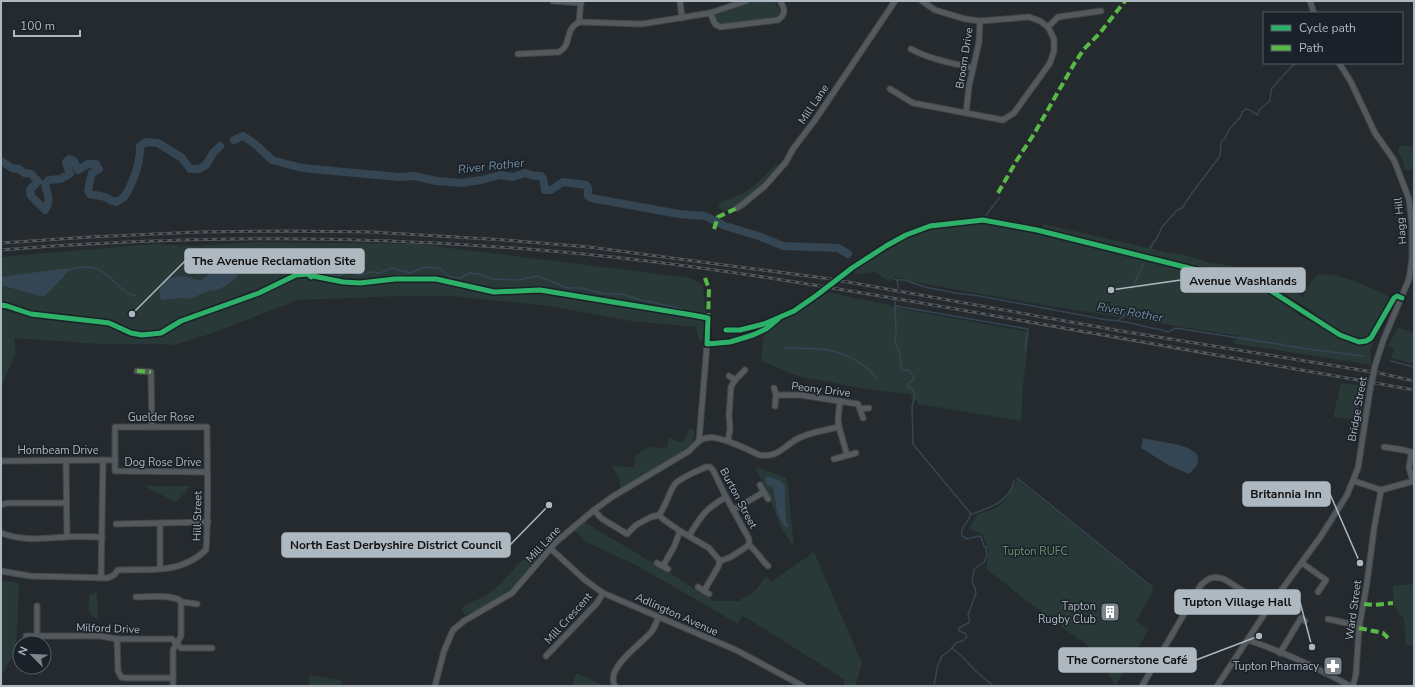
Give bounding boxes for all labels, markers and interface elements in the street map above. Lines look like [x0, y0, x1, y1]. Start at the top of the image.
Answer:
scale bar [14, 12, 80, 38]
legend [1263, 12, 1403, 64]
text: 100 m [20, 18, 55, 34]
text: Cycle path [1299, 20, 1356, 36]
street label: Broom Drive [952, 26, 977, 90]
text: Path [1299, 40, 1324, 56]
street label: Mill Lane [795, 81, 832, 127]
water label: River Rother [457, 154, 526, 177]
street label: Hagg Hill [1390, 196, 1410, 245]
callout: The Avenue Reclamation Site [185, 249, 364, 273]
text: The Avenue Reclamation Site [192, 253, 356, 269]
callout: Avenue Washlands [1181, 268, 1305, 292]
text: Avenue Washlands [1189, 273, 1297, 289]
water label: River Rother [1096, 298, 1165, 326]
street label: Bridge Street [1344, 375, 1371, 443]
street label: Peony Drive [791, 378, 851, 401]
street label: Guelder Rose [128, 410, 195, 425]
street label: Hornbeam Drive [17, 443, 99, 458]
street label: Dog Rose Drive [125, 455, 202, 470]
street label: Burton Street [716, 465, 761, 531]
callout: Britannia Inn [1243, 482, 1330, 506]
text: Britannia Inn [1250, 486, 1322, 502]
street label: Hill Street [190, 491, 205, 541]
street label: Mill Lane [522, 523, 564, 566]
callout: North East Derbyshire District Council [282, 533, 510, 557]
text: North East Derbyshire District Council [290, 537, 502, 553]
park label: Tupton RUFC [1002, 544, 1068, 559]
street label: Ward Street [1342, 579, 1365, 641]
street label: Mill Crescent [541, 589, 596, 647]
street label: Adlington Avenue [633, 589, 721, 640]
callout: Tupton Village Hall [1175, 590, 1300, 614]
text: Tupton Village Hall [1183, 594, 1292, 610]
place label: Tapton Rugby Club [1038, 599, 1096, 627]
building icon: Tapton Rugby Club [1099, 601, 1121, 623]
street label: Milford Drive [76, 620, 140, 637]
north arrow [12, 635, 52, 675]
text: N [15, 644, 32, 658]
callout: The Cornerstone Café [1059, 648, 1196, 672]
text: The Cornerstone Café [1067, 652, 1188, 668]
pharmacy icon: Tupton Pharmacy [1322, 655, 1344, 677]
place label: Tupton Pharmacy [1233, 659, 1319, 674]

